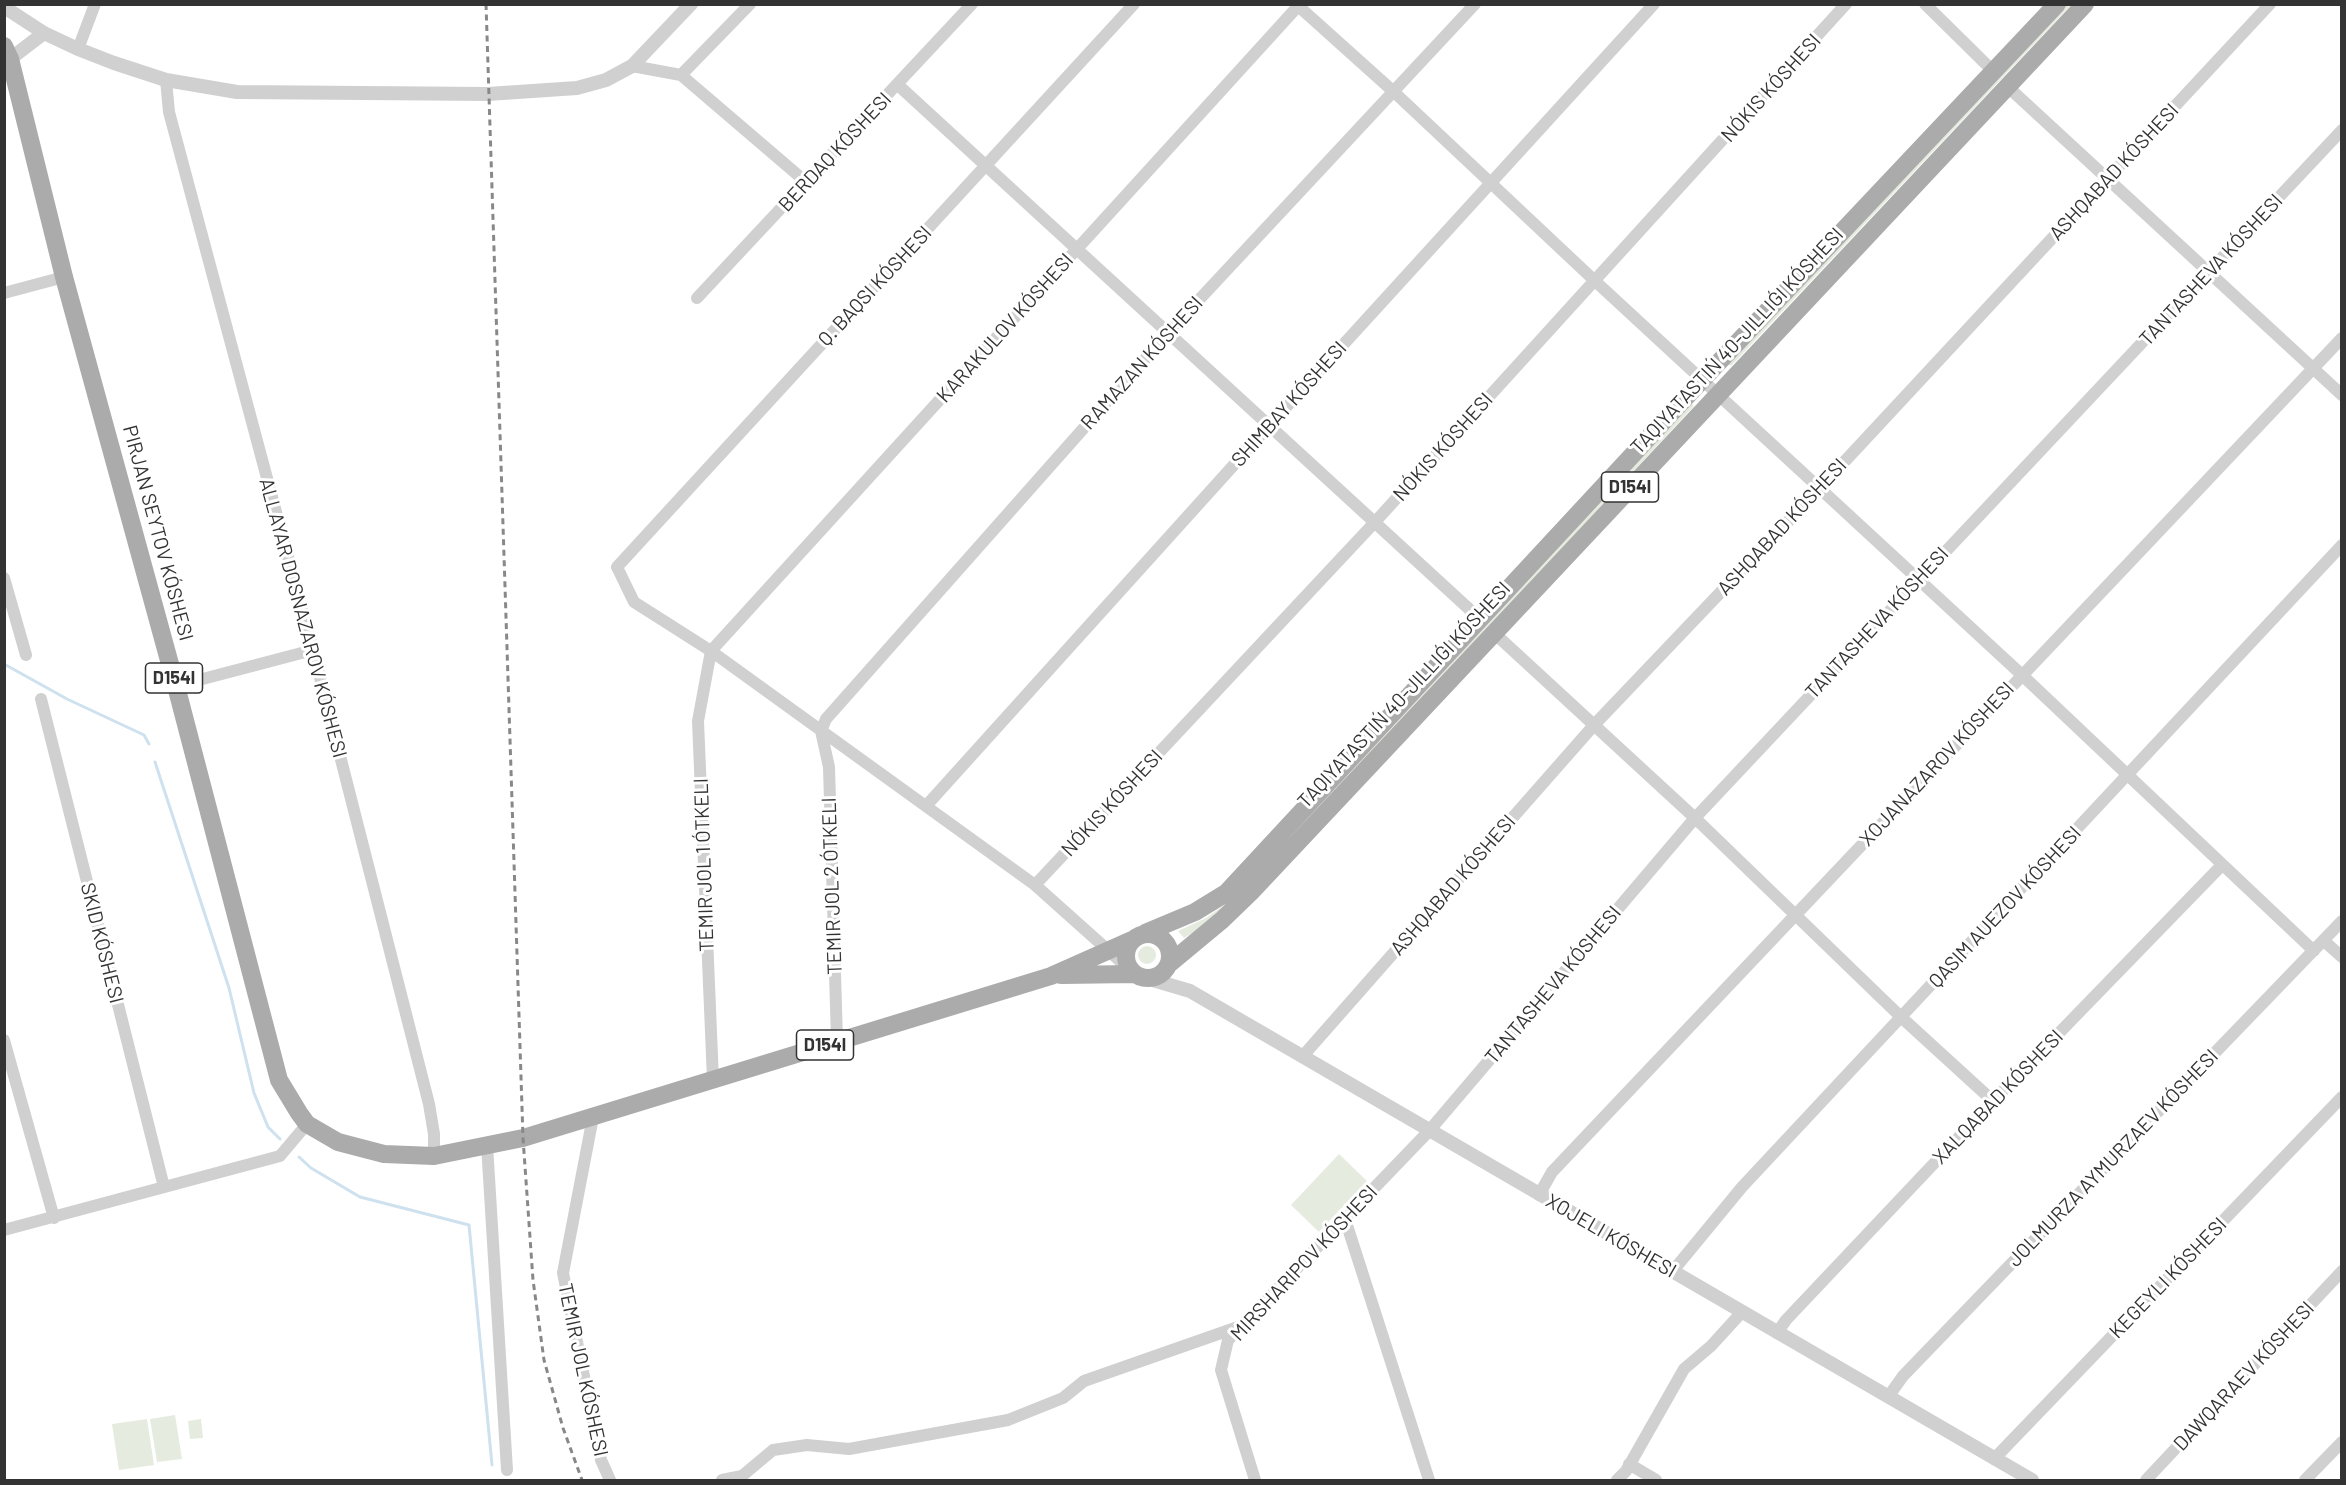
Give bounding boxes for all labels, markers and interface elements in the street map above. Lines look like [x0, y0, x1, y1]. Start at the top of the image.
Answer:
street label: NÓKIS KÓSHESI [1716, 29, 1826, 147]
street label: BERDAQ KÓSHESI [774, 87, 896, 217]
street label: ASHQABAD KÓSHESI [2044, 99, 2184, 245]
street label: TANTASHEVA KÓSHESI [2134, 189, 2288, 351]
street label: Q. BAQSI KÓSHESI [813, 221, 937, 351]
street label: TAQIYATASTIŃ 40-JILLIǴI KÓSHESI [1626, 223, 1848, 459]
street label: KARAKULOV KÓSHESI [932, 248, 1078, 408]
street label: RAMAZAN KÓSHESI [1076, 292, 1208, 434]
street label: SHIMBAY KÓSHESI [1226, 336, 1352, 472]
street label: NÓKIS KÓSHESI [1388, 388, 1498, 506]
street label: PIRJAN SEYTOV KÓSHESI [118, 423, 198, 643]
street label: ASHQABAD KÓSHESI [1712, 454, 1852, 600]
road number: D154l [1602, 472, 1658, 502]
street label: ALLAYAR DOSNAZAROV KÓSHESI [254, 476, 352, 760]
street label: TANTASHEVA KÓSHESI [1800, 542, 1954, 704]
street label: TAQIYATASTIŃ 40-JILLIǴI KÓSHESI [1293, 577, 1515, 813]
road number: D154l [146, 663, 202, 693]
street label: XOJANAZAROV KÓSHESI [1855, 677, 2019, 851]
street label: NÓKIS KÓSHESI [1056, 745, 1168, 861]
street label: TEMIR JOL 1 ÓTKELI [689, 778, 719, 952]
street label: TEMIR JOL 2 ÓTKELI [817, 797, 847, 975]
street label: ASHQABAD KÓSHESI [1385, 810, 1521, 960]
street label: QASIM AUEZOV KÓSHESI [1924, 821, 2086, 993]
street label: SKID KÓSHESI [75, 880, 129, 1006]
street label: TANTASHEVA KÓSHESI [1480, 901, 1626, 1069]
street label: XALQABAD KÓSHESI [1928, 1025, 2068, 1169]
road number: D154l [796, 1030, 854, 1060]
street label: JOLMURZA AYMURZAEV KÓSHESI [2003, 1044, 2223, 1272]
street label: MIRSHARIPOV KÓSHESI [1226, 1180, 1382, 1346]
street label: XOJELI KÓSHESI [1541, 1189, 1681, 1283]
street label: KEGEYLI KÓSHESI [2104, 1213, 2232, 1343]
street label: TEMIR JOL KÓSHESI [553, 1281, 613, 1459]
street label: DAWQARAEV KÓSHESI [2169, 1296, 2319, 1456]

